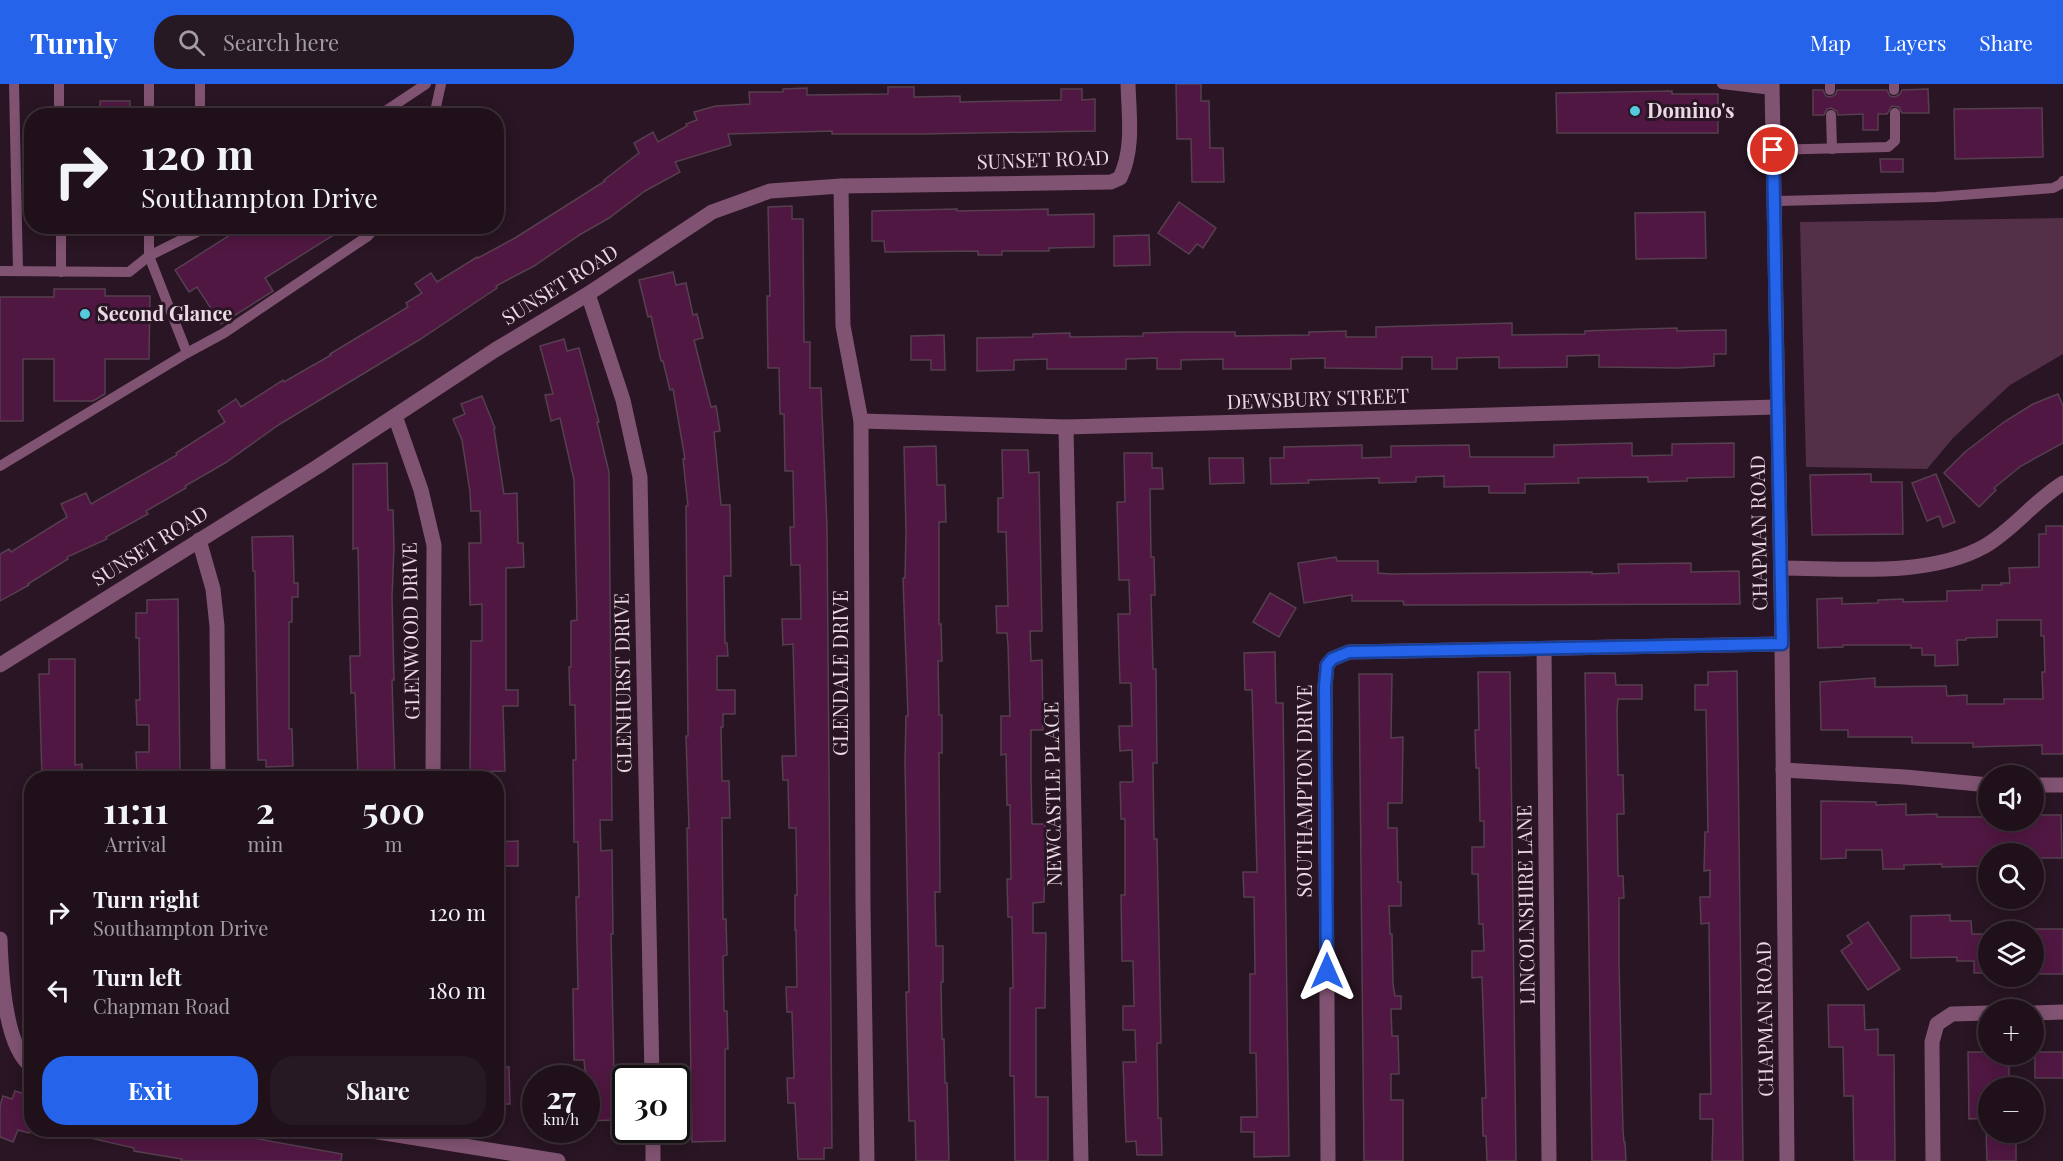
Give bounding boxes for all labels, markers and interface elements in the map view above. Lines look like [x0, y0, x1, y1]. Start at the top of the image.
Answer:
search box [154, 15, 574, 69]
text: Turnly [30, 24, 118, 61]
icon: search [175, 26, 208, 59]
text: Search here [223, 27, 339, 57]
text: Map [1810, 28, 1851, 56]
text: Layers [1884, 28, 1946, 56]
text: Share [1979, 28, 2033, 56]
place label: Domino's [1647, 96, 1735, 123]
marker: Domino's [1628, 104, 1642, 118]
pin [1747, 124, 1798, 175]
text: 120 m [141, 125, 254, 181]
icon: right [42, 132, 120, 210]
icon: arrive [1756, 133, 1789, 166]
street label: SUNSET ROAD [976, 143, 1110, 174]
text: Southampton Drive [141, 179, 378, 215]
street label: SUNSET ROAD [496, 237, 623, 330]
place label: Second Glance [97, 299, 232, 326]
marker: Second Glance [78, 307, 92, 321]
street label: DEWSBURY STREET [1226, 381, 1410, 414]
street label: CHAPMAN ROAD [1743, 455, 1772, 611]
street label: SUNSET ROAD [86, 498, 213, 591]
street label: GLENWOOD DRIVE [394, 542, 425, 720]
street label: GLENDALE DRIVE [826, 590, 853, 756]
street label: GLENHURST DRIVE [606, 593, 637, 773]
street label: SOUTHAMPTON DRIVE [1290, 685, 1317, 898]
street label: NEWCASTLE PLACE [1036, 702, 1067, 886]
map controls [1978, 765, 2044, 1143]
button: sound [1978, 765, 2044, 831]
text: 11:11 [103, 785, 169, 833]
text: 2 [256, 785, 275, 833]
text: 500 [362, 785, 425, 833]
street label: LINCOLNSHIRE LANE [1509, 805, 1540, 1005]
text: Arrival [105, 830, 167, 857]
text: min [248, 830, 283, 857]
text: m [385, 830, 402, 857]
button: search [1978, 843, 2044, 909]
text: Turn right [93, 884, 199, 914]
icon: right [42, 896, 75, 929]
text: 120 m [429, 897, 486, 927]
text: Southampton Drive [93, 914, 268, 941]
button: layers [1978, 921, 2044, 987]
position arrow [1295, 939, 1359, 1003]
street label: CHAPMAN ROAD [1749, 941, 1778, 1097]
text: Turn left [93, 962, 182, 992]
icon: left [42, 974, 75, 1007]
text: 180 m [428, 975, 486, 1005]
text: Chapman Road [93, 992, 230, 1019]
button: + [1978, 999, 2044, 1065]
button: Exit [42, 1056, 258, 1125]
button: Share [270, 1056, 486, 1125]
speed limit sign: 30 [612, 1065, 690, 1143]
text: 27 [546, 1077, 576, 1117]
button: − [1978, 1077, 2044, 1143]
text: km/h [543, 1109, 579, 1129]

